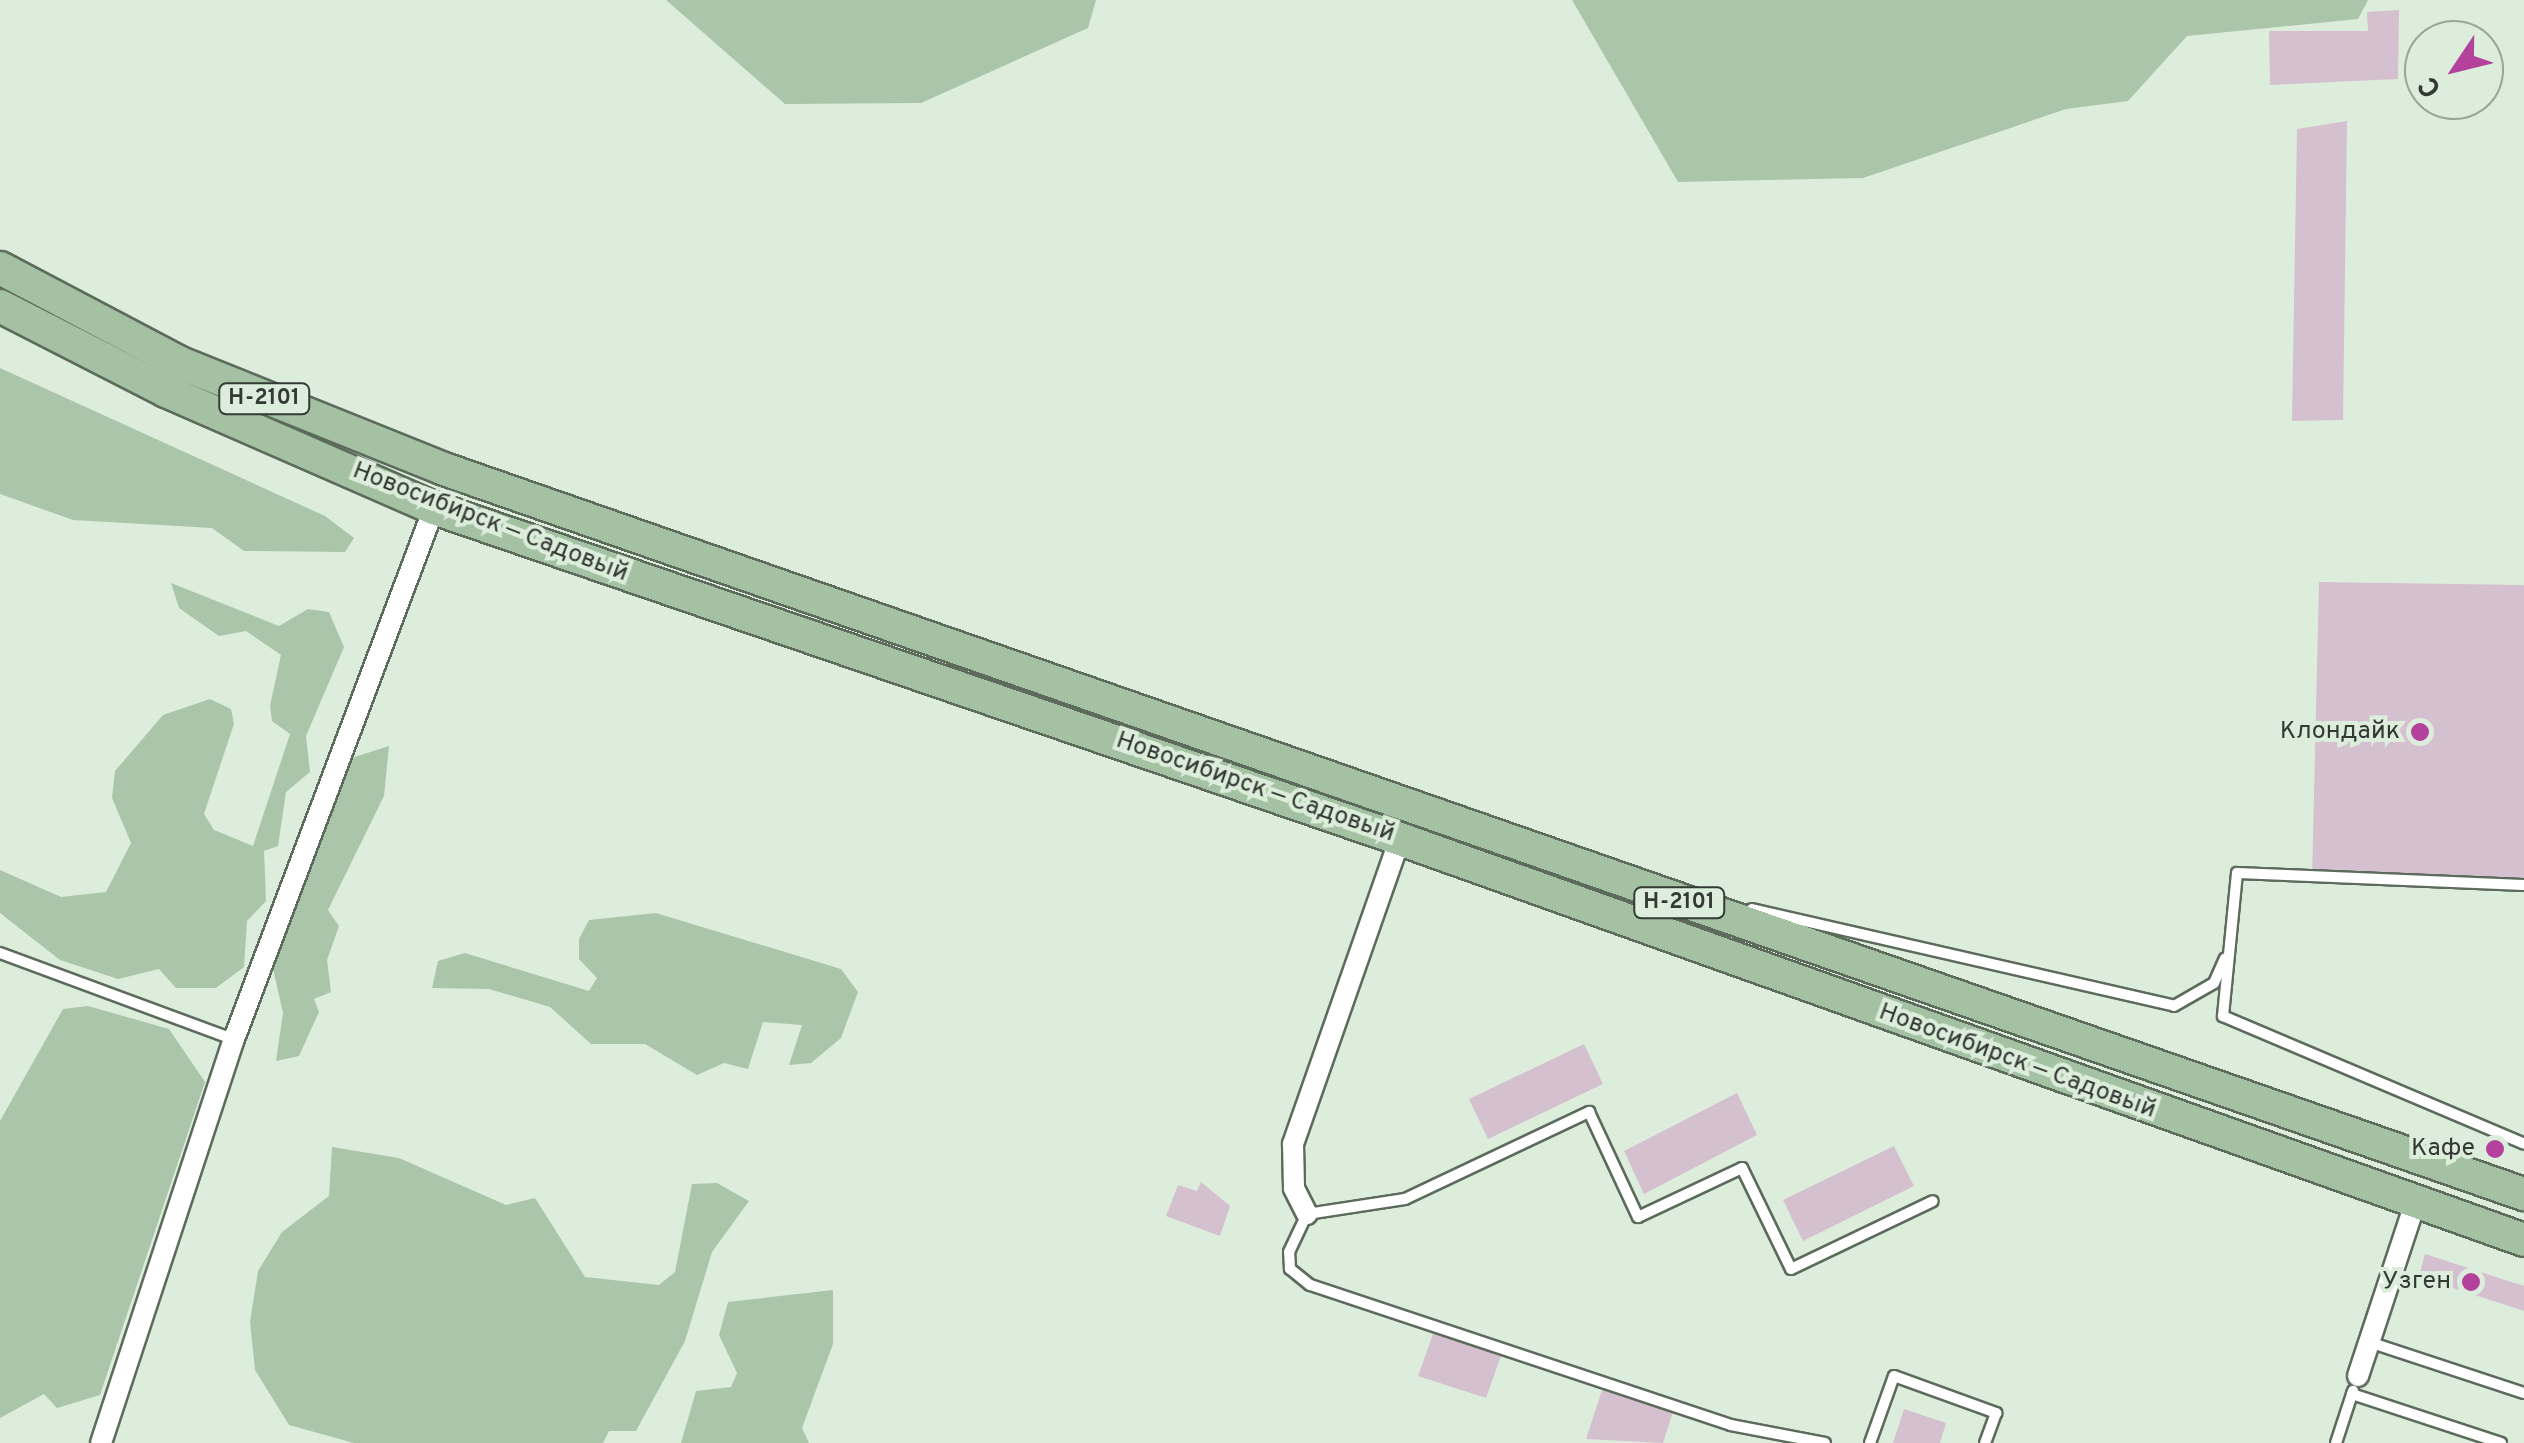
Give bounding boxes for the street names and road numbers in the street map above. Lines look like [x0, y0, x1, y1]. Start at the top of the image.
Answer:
road number: Н-2101 [216, 382, 312, 416]
street label: Новосибирск — Садовый [348, 457, 632, 589]
street label: Новосибирск — Садовый [1112, 726, 1398, 850]
road number: Н-2101 [1632, 886, 1726, 920]
street label: Новосибирск — Садовый [1874, 998, 2160, 1126]

